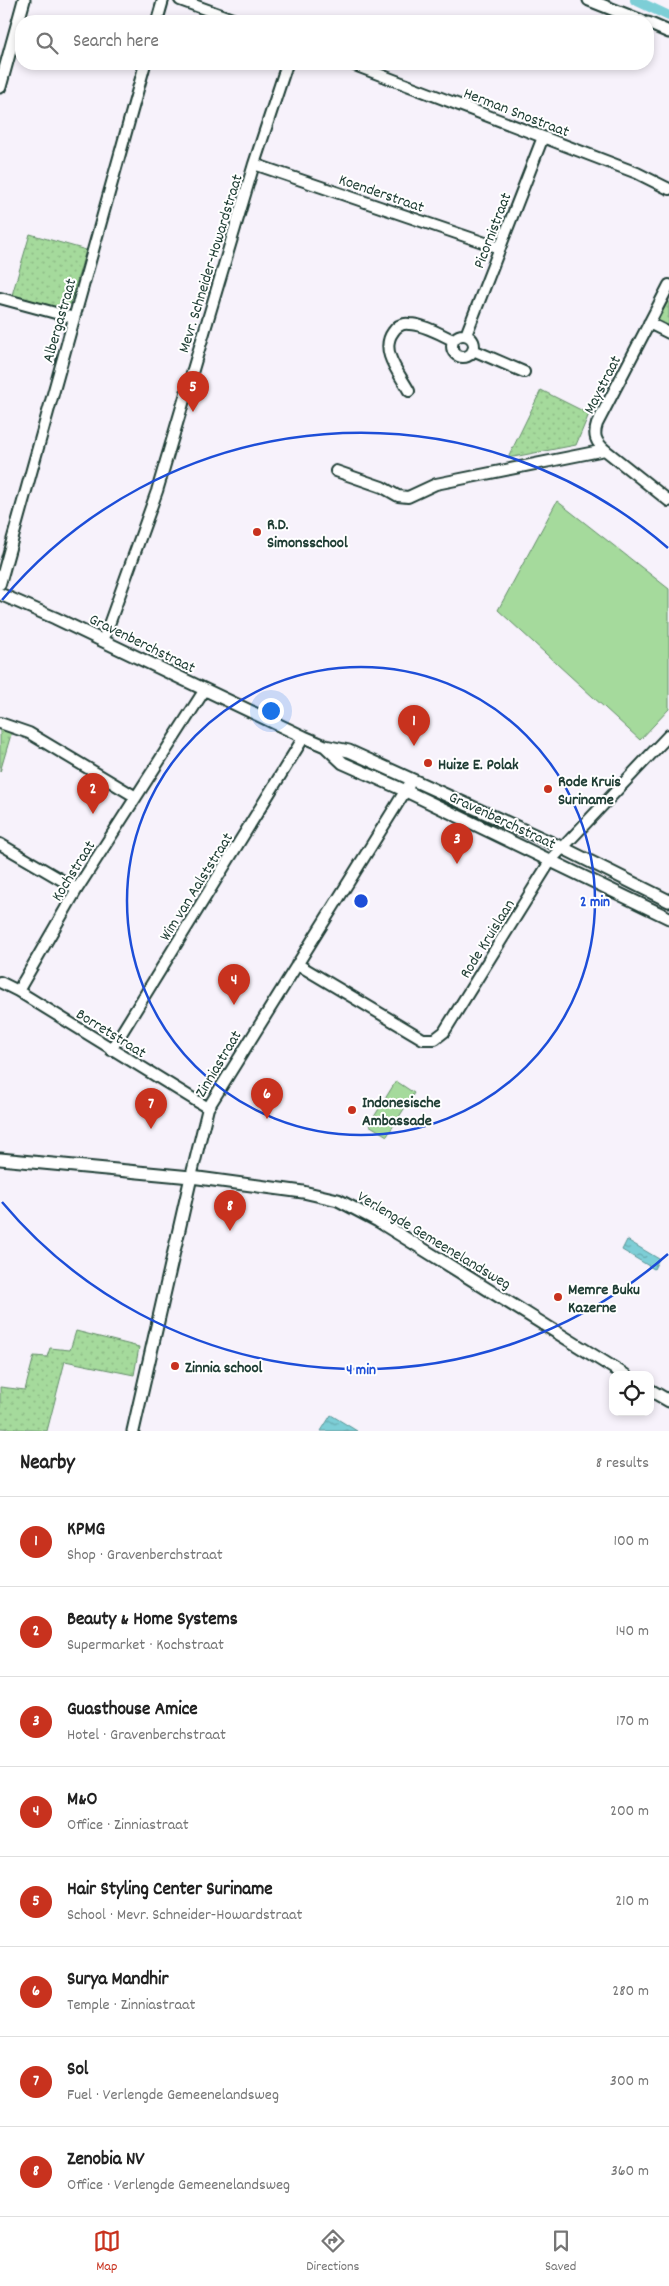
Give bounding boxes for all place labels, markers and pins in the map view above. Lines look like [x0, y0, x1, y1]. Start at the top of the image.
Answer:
pin: 5 [177, 371, 209, 412]
place label: R.D. Simonsschool [267, 514, 348, 555]
marker: R.D. Simonsschool [251, 526, 263, 538]
pin: 1 [398, 705, 430, 746]
place label: Huize E. Polak [438, 754, 519, 777]
marker: Huize E. Polak [422, 757, 434, 769]
place label: Rode Kruis Suriname [558, 771, 621, 812]
pin: 2 [77, 773, 109, 814]
marker: Rode Kruis Suriname [542, 783, 554, 795]
pin: 3 [441, 823, 473, 864]
centre of rings [352, 892, 370, 910]
pin: 4 [218, 964, 250, 1005]
pin: 6 [251, 1078, 283, 1119]
pin: 7 [135, 1088, 167, 1129]
place label: Indonesische Ambassade [362, 1092, 441, 1133]
marker: Indonesische Ambassade [346, 1104, 358, 1116]
pin: 8 [214, 1190, 246, 1231]
place label: Memre Buku Kazerne [568, 1279, 640, 1320]
marker: Memre Buku Kazerne [552, 1291, 564, 1303]
place label: Zinnia school [185, 1357, 263, 1380]
marker: Zinnia school [169, 1360, 181, 1372]

